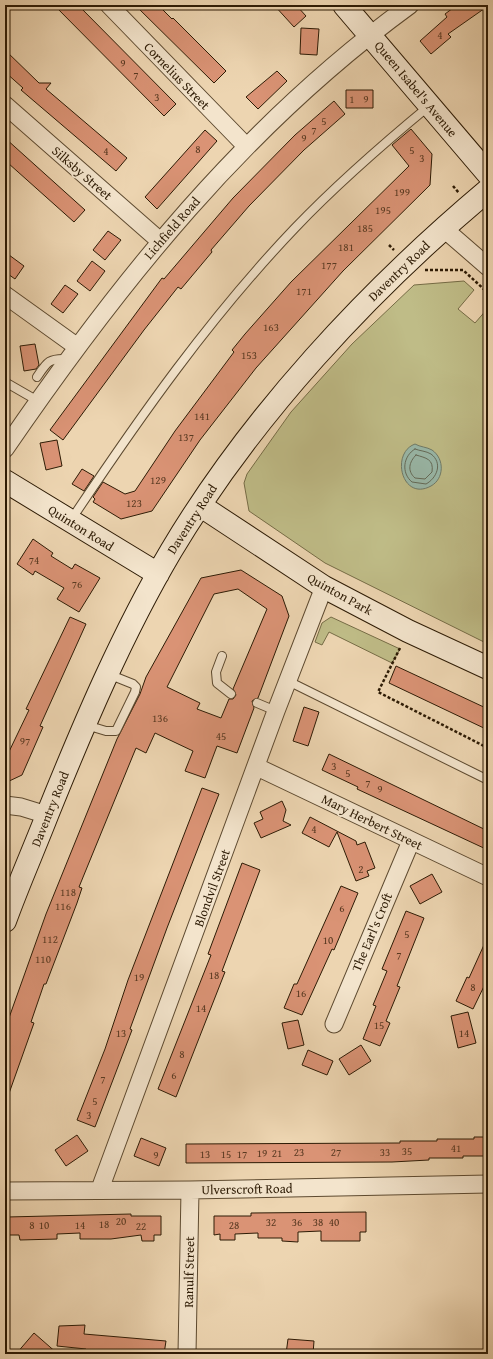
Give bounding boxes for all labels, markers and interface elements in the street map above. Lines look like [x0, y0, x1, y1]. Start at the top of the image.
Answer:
house number: 4 [437, 27, 443, 43]
street label: Queen Isabel's Avenue [370, 37, 462, 141]
street label: Cornelius Street [140, 38, 215, 114]
house number: 9 [120, 55, 126, 71]
house number: 7 [133, 67, 139, 83]
house number: 3 [154, 89, 160, 105]
house number: 1 [349, 91, 355, 107]
house number: 9 [363, 91, 369, 107]
house number: 5 [321, 113, 327, 129]
house number: 7 [311, 122, 317, 138]
house number: 9 [301, 130, 307, 146]
street label: Silksby Street [48, 141, 117, 205]
house number: 8 [195, 141, 201, 157]
house number: 5 [409, 142, 415, 158]
house number: 4 [103, 143, 109, 159]
house number: 3 [419, 150, 425, 166]
house number: 199 [394, 184, 410, 200]
street label: Lichfield Road [139, 193, 205, 263]
house number: 195 [375, 202, 391, 218]
house number: 185 [357, 220, 373, 236]
street label: Daventry Road [364, 236, 434, 306]
house number: 181 [338, 239, 354, 255]
house number: 177 [321, 257, 337, 273]
house number: 171 [296, 283, 312, 299]
house number: 163 [263, 319, 279, 335]
house number: 153 [241, 347, 257, 363]
house number: 141 [194, 408, 210, 424]
house number: 137 [178, 429, 194, 445]
house number: 129 [150, 472, 166, 488]
street label: Daventry Road [162, 480, 222, 558]
house number: 123 [126, 495, 142, 511]
street label: Quinton Road [44, 500, 118, 556]
house number: 74 [29, 552, 39, 568]
street label: Quinton Park [304, 568, 377, 620]
house number: 76 [72, 576, 82, 592]
house number: 136 [152, 710, 168, 726]
house number: 45 [216, 728, 226, 744]
house number: 97 [20, 733, 30, 749]
house number: 3 [331, 758, 337, 774]
house number: 5 [345, 765, 351, 781]
street label: Daventry Road [26, 768, 74, 850]
house number: 7 [365, 775, 371, 791]
house number: 9 [377, 781, 383, 797]
street label: Mary Herbert Street [318, 789, 426, 855]
house number: 4 [311, 821, 317, 837]
street label: Blondvil Street [189, 846, 235, 930]
house number: 2 [358, 861, 364, 877]
house number: 118 [60, 884, 76, 900]
street label: The Earl's Croft [347, 889, 397, 974]
house number: 116 [55, 898, 71, 914]
house number: 6 [339, 900, 345, 916]
house number: 5 [404, 926, 410, 942]
house number: 112 [42, 931, 58, 947]
house number: 10 [323, 932, 333, 948]
house number: 7 [396, 947, 402, 963]
house number: 110 [35, 951, 51, 967]
house number: 18 [209, 967, 219, 983]
house number: 19 [134, 969, 144, 985]
house number: 8 [470, 979, 476, 995]
house number: 16 [296, 985, 306, 1001]
house number: 14 [196, 1000, 206, 1016]
house number: 15 [374, 1017, 384, 1033]
house number: 13 [116, 1025, 126, 1041]
house number: 14 [459, 1025, 469, 1041]
house number: 8 [179, 1046, 185, 1062]
house number: 6 [171, 1067, 177, 1083]
house number: 7 [100, 1071, 106, 1087]
house number: 5 [92, 1093, 98, 1109]
house number: 3 [86, 1107, 92, 1123]
house number: 41 [451, 1140, 461, 1156]
house number: 35 [402, 1143, 412, 1159]
house number: 23 [294, 1144, 304, 1160]
house number: 27 [331, 1144, 341, 1160]
house number: 33 [380, 1144, 390, 1160]
house number: 19 [257, 1145, 267, 1161]
house number: 21 [272, 1145, 282, 1161]
house number: 13 [200, 1146, 210, 1162]
house number: 15 [221, 1146, 231, 1162]
house number: 17 [237, 1146, 247, 1162]
house number: 9 [153, 1147, 159, 1163]
street label: Ulverscroft Road [201, 1179, 293, 1199]
house number: 20 [116, 1213, 126, 1229]
house number: 32 [266, 1214, 276, 1230]
house number: 36 [292, 1214, 302, 1230]
house number: 38 [313, 1214, 323, 1230]
house number: 40 [329, 1214, 339, 1230]
house number: 18 [99, 1216, 109, 1232]
house number: 8 [29, 1217, 35, 1233]
house number: 10 [39, 1217, 49, 1233]
house number: 14 [75, 1217, 85, 1233]
house number: 28 [229, 1217, 239, 1233]
house number: 22 [136, 1218, 146, 1234]
street label: Ranulf Street [179, 1236, 199, 1308]

